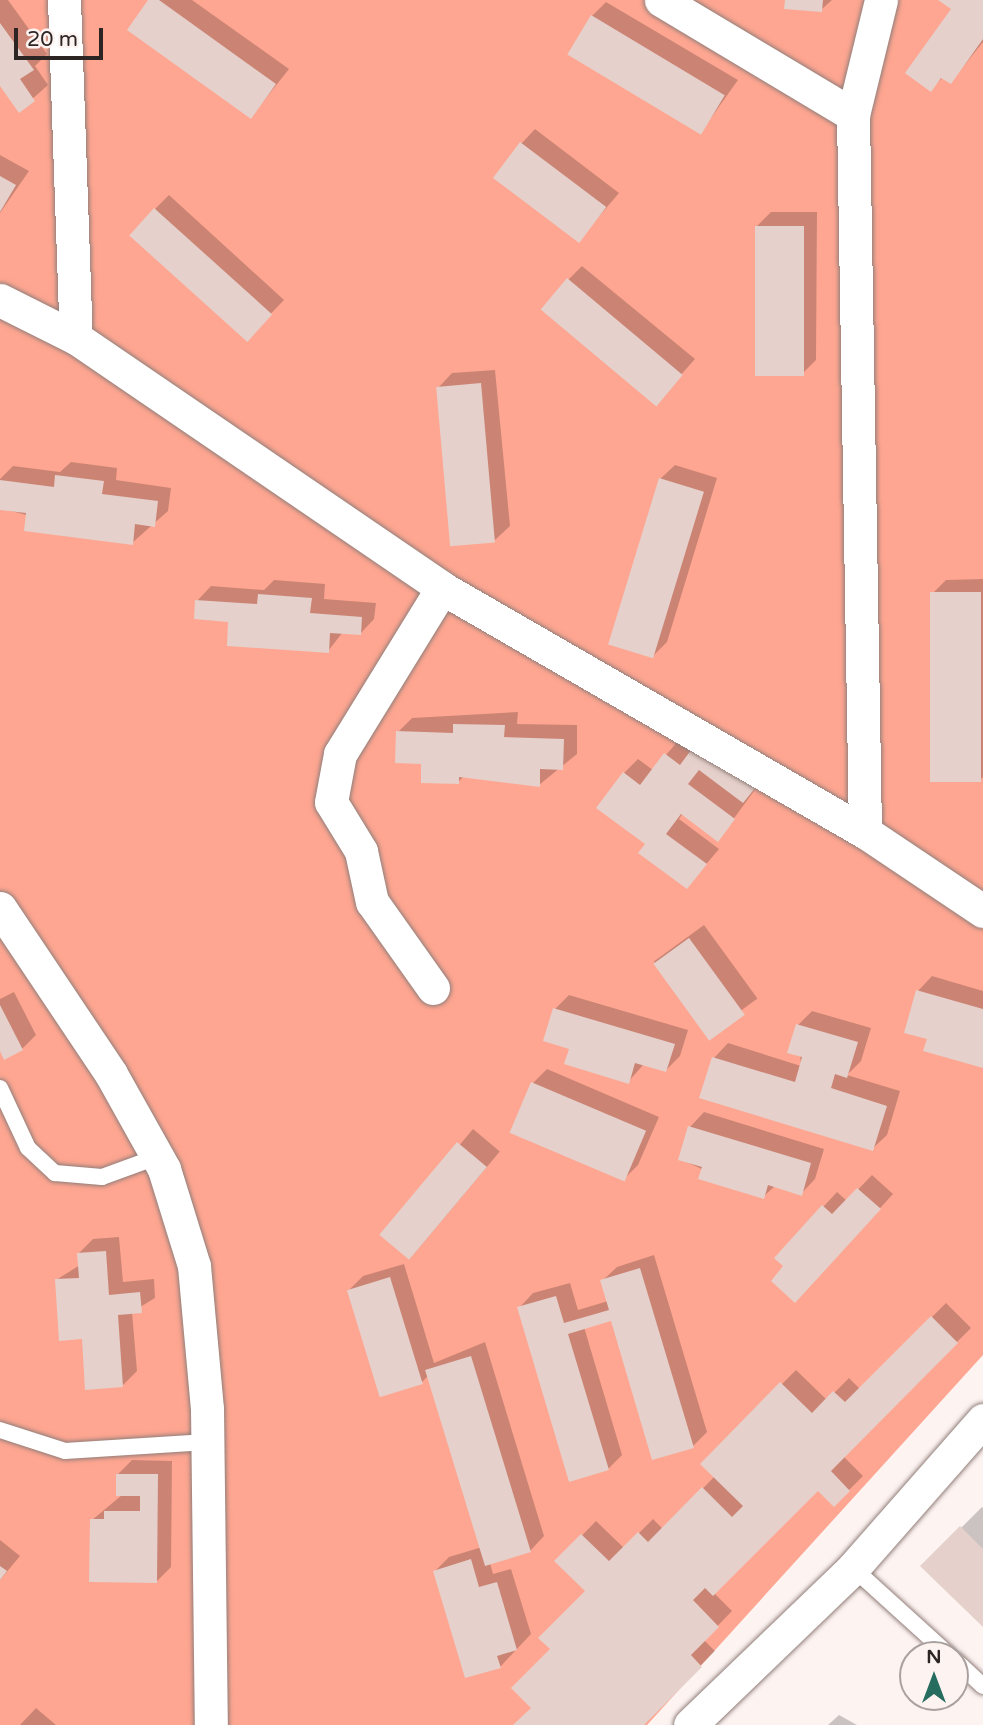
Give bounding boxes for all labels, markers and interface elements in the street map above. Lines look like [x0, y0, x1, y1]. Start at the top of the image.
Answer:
scale bar [18, 14, 107, 58]
text: 20 m [27, 27, 78, 52]
north arrow [899, 1641, 969, 1711]
text: N [926, 1646, 942, 1668]

